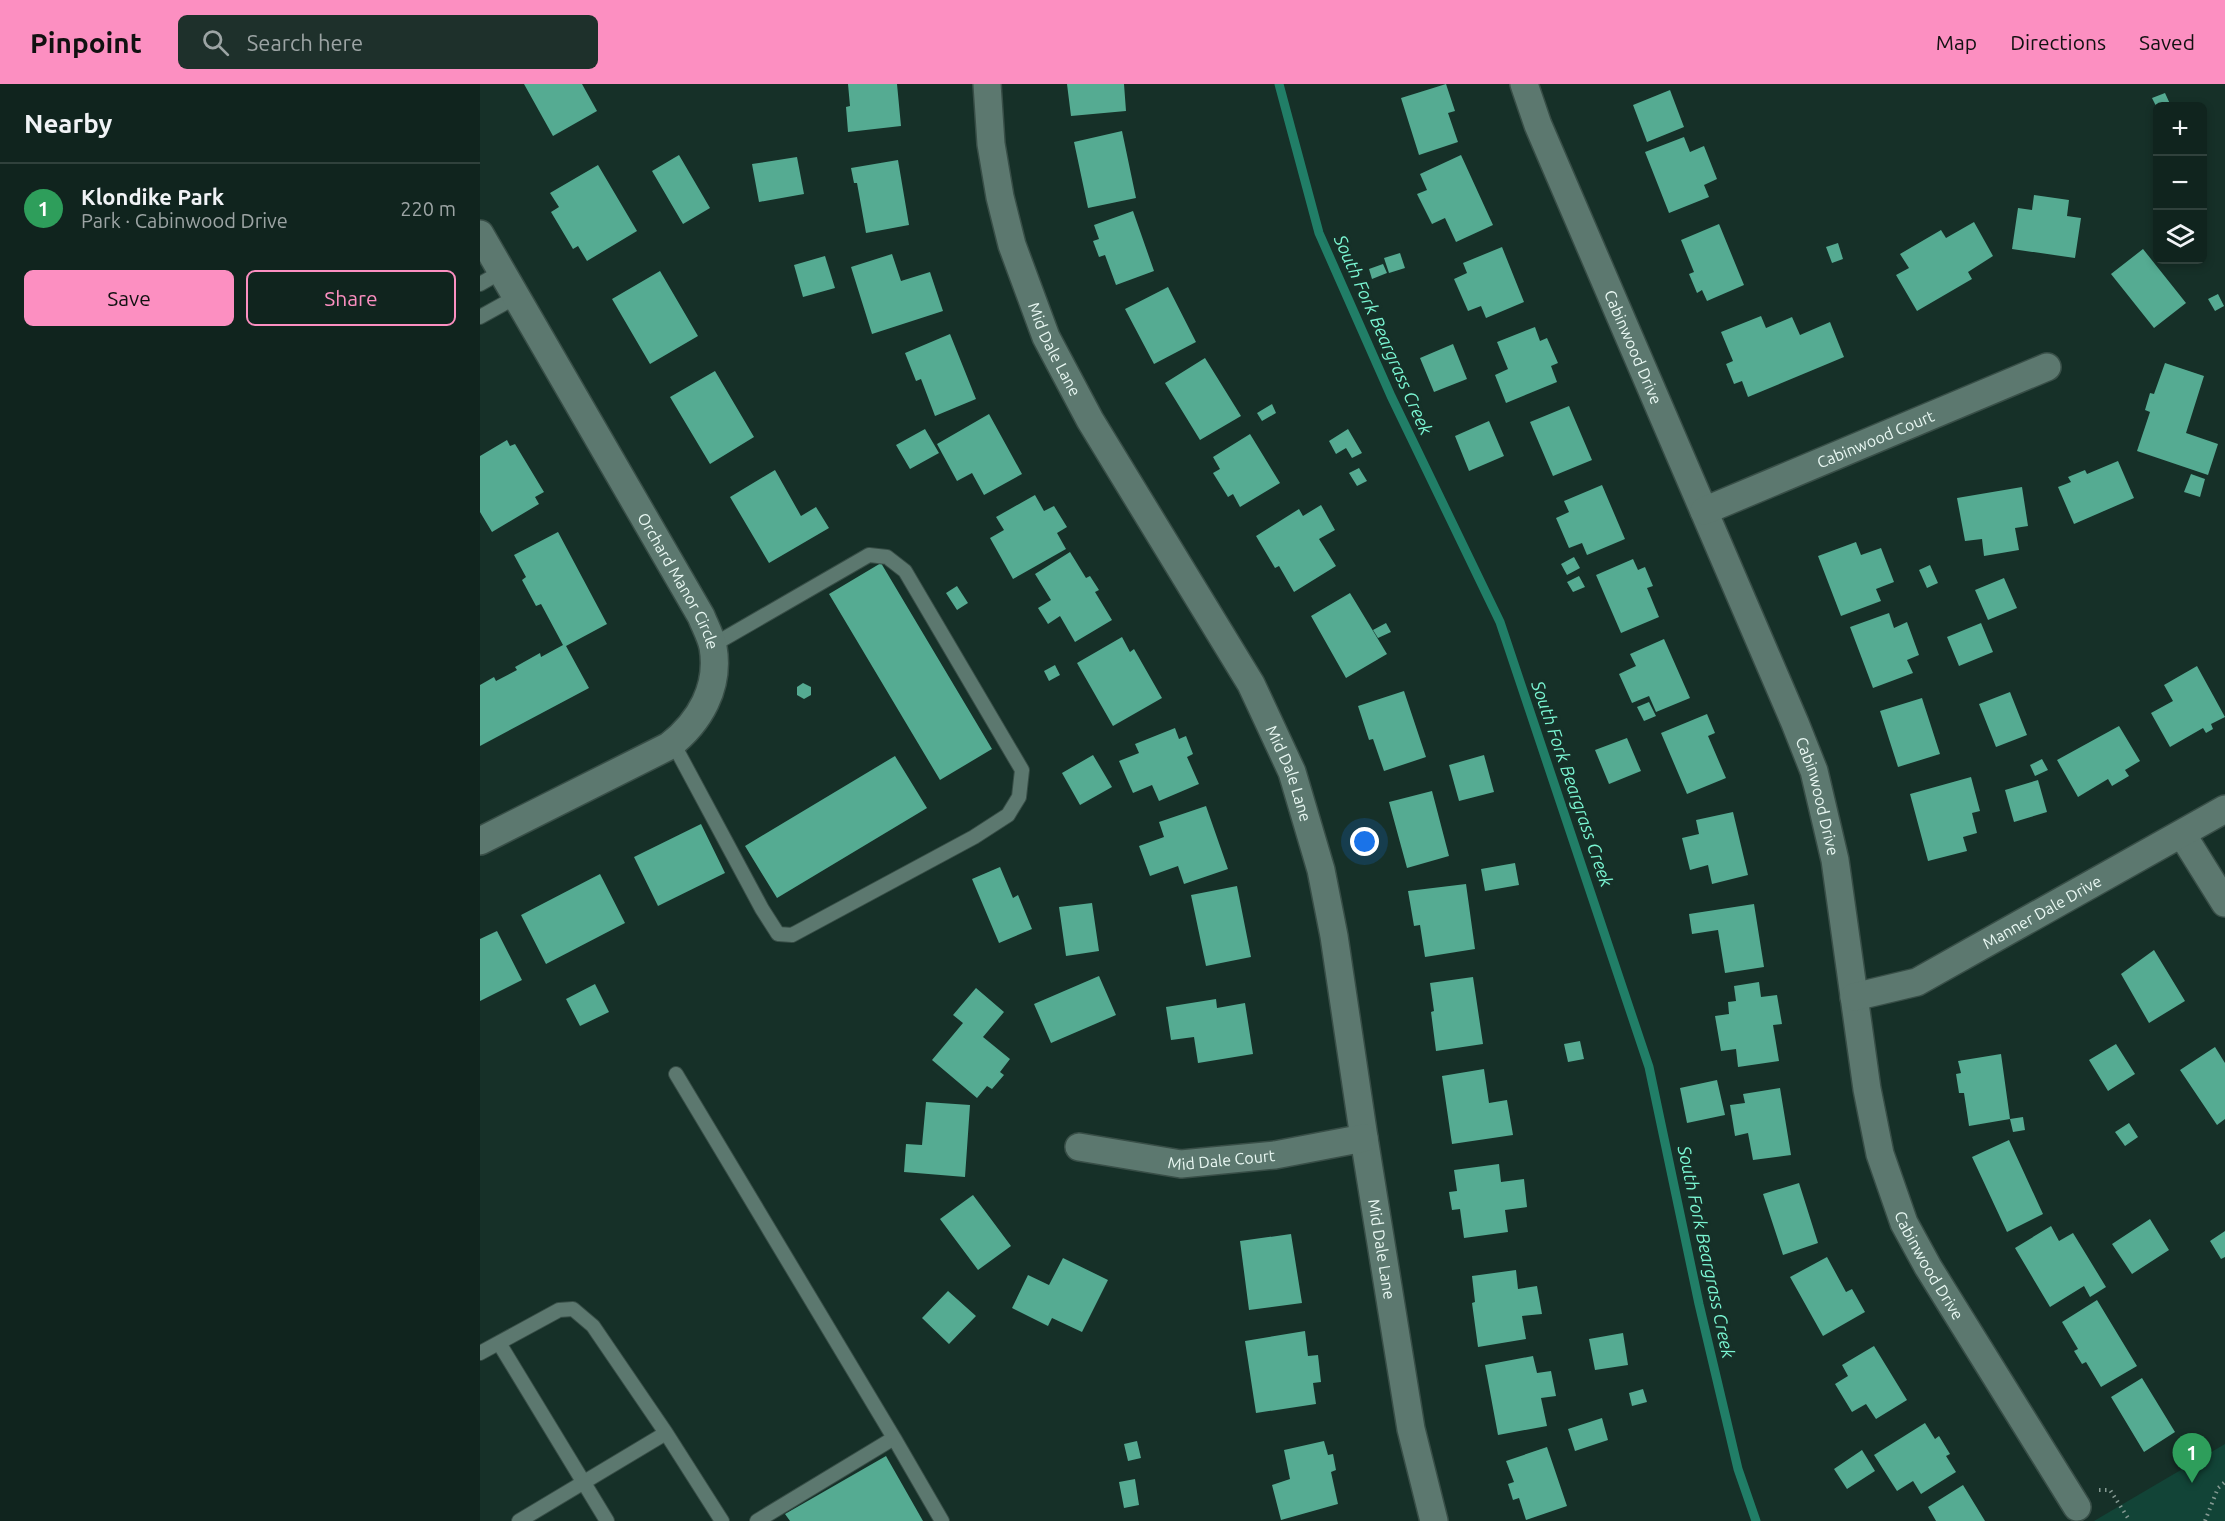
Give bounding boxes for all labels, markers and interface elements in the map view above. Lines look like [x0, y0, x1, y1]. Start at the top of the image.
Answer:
search box [178, 15, 598, 69]
icon: search [199, 26, 232, 59]
text: Pinpoint [30, 27, 142, 58]
text: Search here [247, 30, 363, 55]
text: Map [1936, 30, 1977, 54]
text: Directions [2010, 30, 2106, 54]
text: Saved [2139, 30, 2195, 54]
map controls [2153, 102, 2207, 264]
button: + [2153, 102, 2207, 156]
text: Nearby [24, 109, 112, 138]
button: − [2153, 156, 2207, 210]
text: Klondike Park [81, 184, 224, 209]
text: 1 [38, 197, 49, 220]
text: 220 m [400, 197, 456, 220]
text: Park · Cabinwood Drive [81, 209, 288, 232]
button: layers [2153, 210, 2207, 264]
water label: South Fork Beargrass Creek [1330, 231, 1437, 438]
button: Save [24, 270, 234, 326]
button: Share [246, 270, 456, 326]
street label: Cabinwood Drive [1601, 287, 1666, 407]
street label: Mid Dale Lane [1025, 300, 1085, 399]
street label: Cabinwood Court [1814, 406, 1937, 472]
street label: Orchard Manor Circle [634, 509, 722, 651]
water label: South Fork Beargrass Creek [1528, 677, 1618, 890]
street label: Mid Dale Lane [1263, 722, 1315, 824]
street label: Cabinwood Drive [1792, 734, 1843, 857]
your location [1350, 827, 1379, 856]
street label: Manner Dale Drive [1979, 871, 2104, 952]
water label: South Fork Beargrass Creek [1674, 1143, 1739, 1361]
street label: Mid Dale Court [1166, 1146, 1277, 1173]
street label: Mid Dale Lane [1365, 1198, 1399, 1301]
street label: Cabinwood Drive [1892, 1209, 1967, 1323]
pin: 1 [2172, 1434, 2212, 1483]

